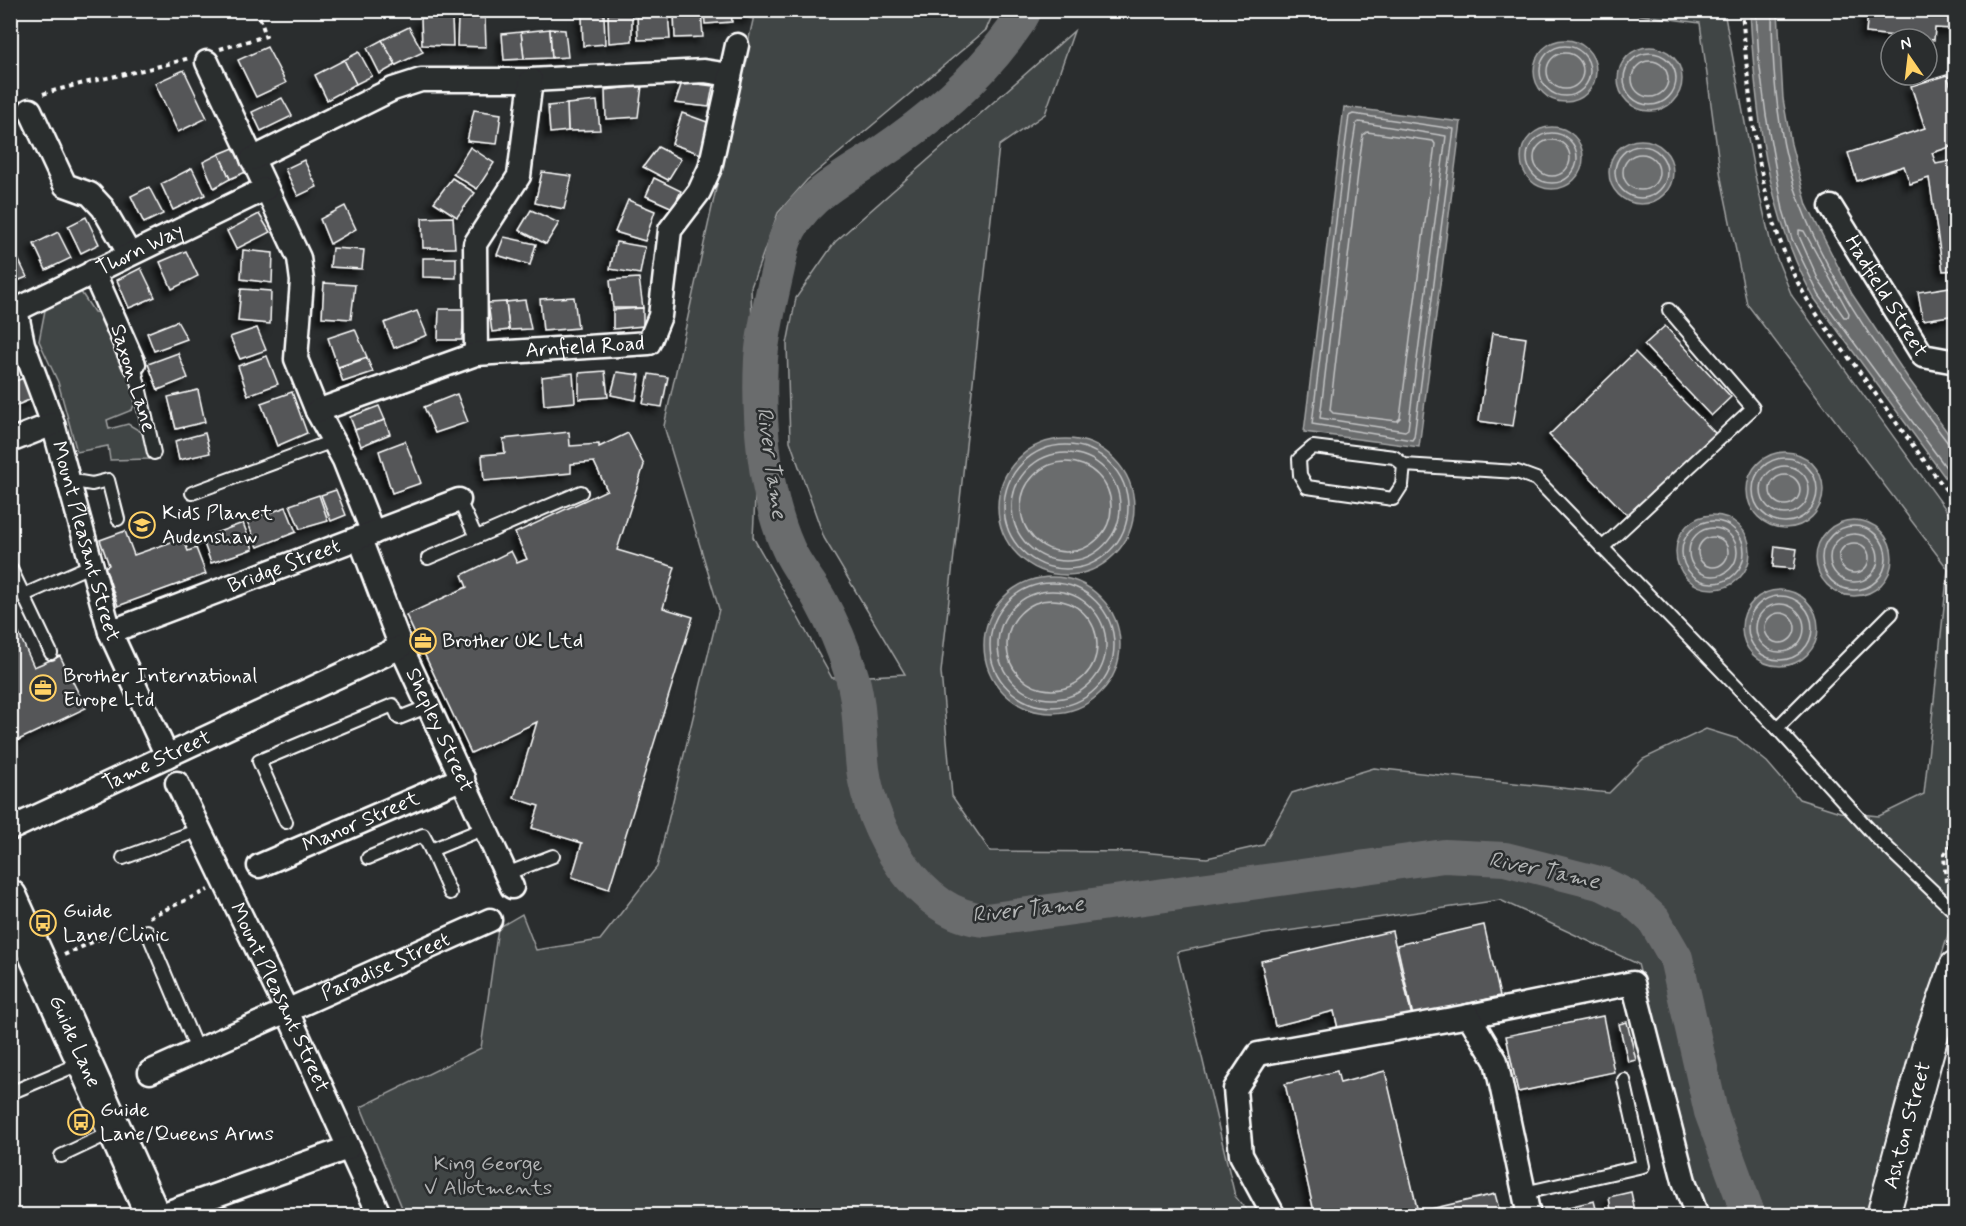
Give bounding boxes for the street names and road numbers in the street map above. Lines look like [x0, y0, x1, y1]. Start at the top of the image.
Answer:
street label: Thorn Way [92, 217, 188, 283]
street label: Hadfield Street [1838, 230, 1935, 363]
street label: Saxon Lane [103, 321, 163, 435]
street label: Arnfield Road [524, 329, 645, 365]
street label: Mount Pleasant Street [44, 438, 127, 647]
street label: Bridge Street [224, 532, 344, 600]
street label: Shepley Street [399, 663, 480, 797]
street label: Tame Street [98, 723, 216, 798]
street label: Manor Street [298, 784, 424, 860]
street label: Mount Pleasant Street [223, 898, 336, 1097]
street label: Paradise Street [317, 926, 455, 1008]
street label: Guide Lane [42, 991, 108, 1092]
street label: Ashton Street [1877, 1058, 1938, 1192]

